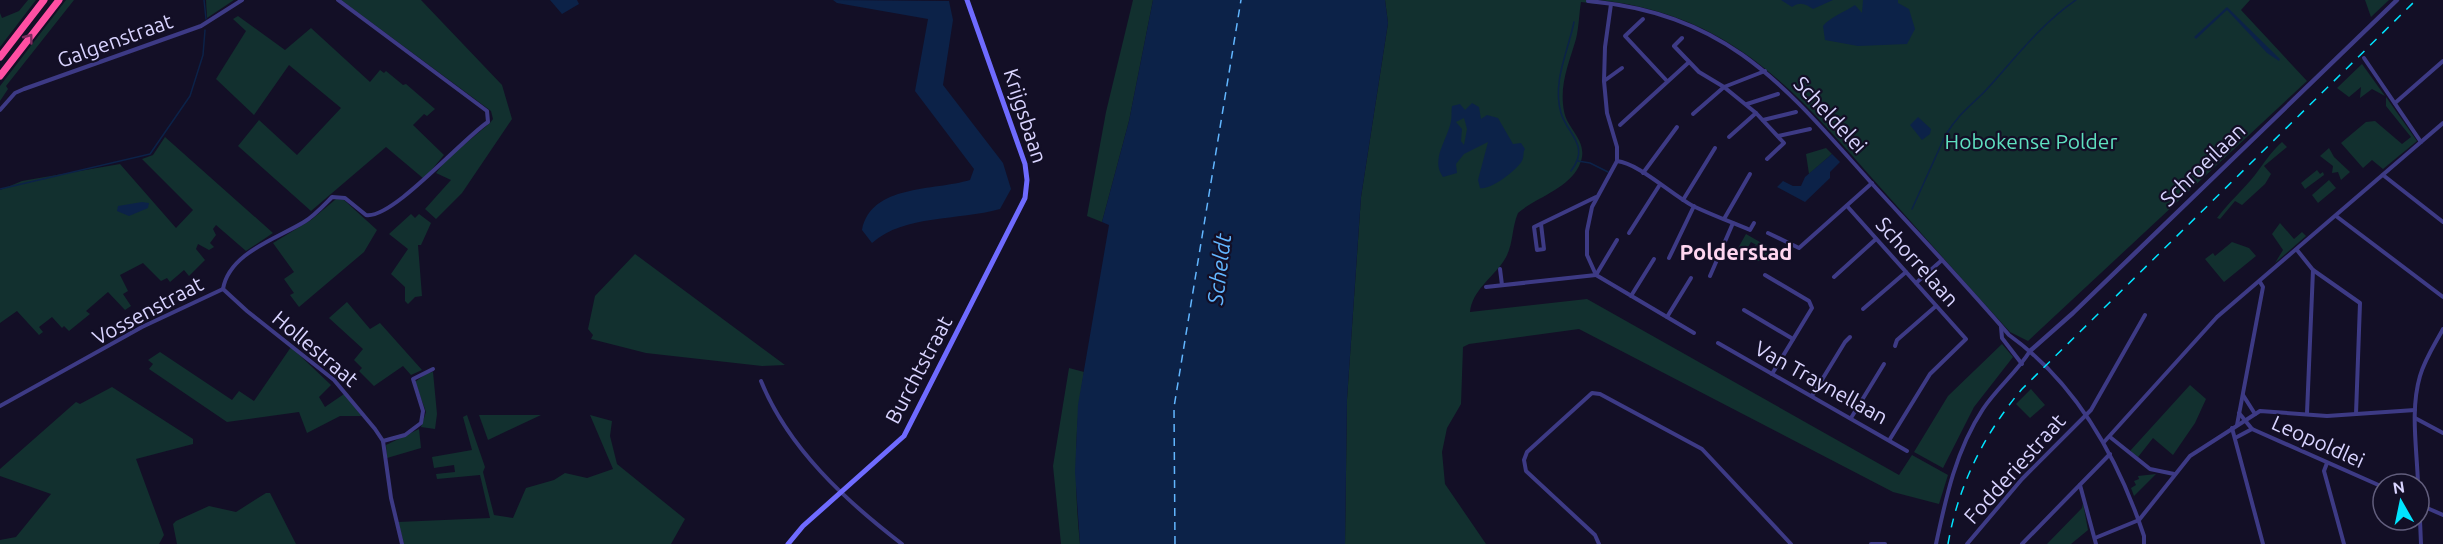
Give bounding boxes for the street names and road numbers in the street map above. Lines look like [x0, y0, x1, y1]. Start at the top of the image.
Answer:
street label: Galgenstraat [54, 8, 176, 72]
street label: Krijgsbaan [999, 65, 1053, 166]
street label: Scheldelei [1789, 71, 1872, 158]
street label: Schroeilaan [2155, 118, 2250, 211]
street label: Schorrelaan [1871, 212, 1964, 311]
street label: Vossenstraat [88, 271, 207, 349]
street label: Hollestraat [268, 305, 363, 391]
street label: Burchtstraat [880, 312, 957, 427]
street label: Van Traynellaan [1751, 336, 1892, 429]
street label: Fodderiestraat [1959, 409, 2070, 528]
street label: Leopoldlei [2268, 410, 2369, 472]

